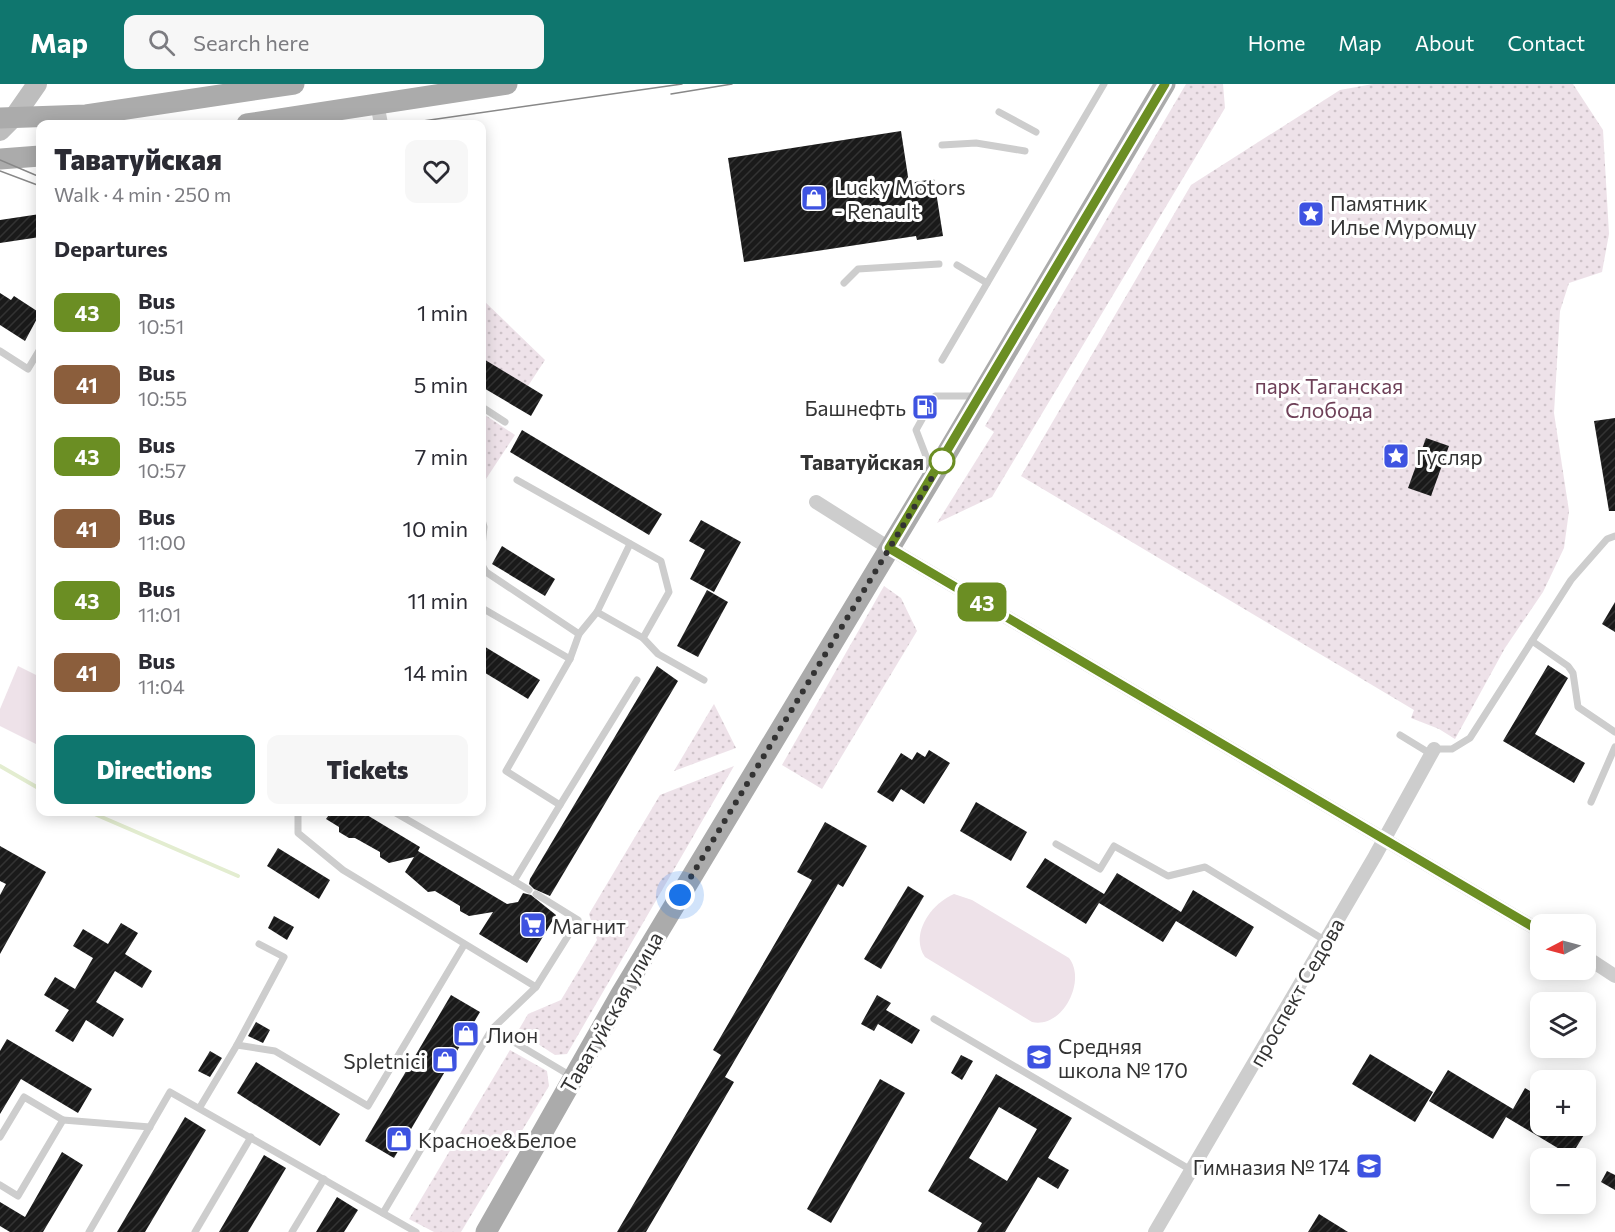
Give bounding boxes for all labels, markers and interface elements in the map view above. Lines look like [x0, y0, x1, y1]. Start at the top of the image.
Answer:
search box [124, 15, 544, 69]
text: Map [30, 25, 88, 59]
icon: search [145, 26, 178, 59]
text: Search here [193, 29, 309, 56]
text: Home [1248, 30, 1305, 55]
text: Map [1338, 30, 1382, 55]
text: About [1415, 30, 1474, 55]
text: Contact [1507, 30, 1585, 55]
button: heart [405, 140, 468, 203]
text: Таватуйская [54, 142, 222, 176]
place label: Lucky Motors - Renault [834, 174, 965, 223]
text: Walk · 4 min · 250 m [54, 182, 231, 206]
shop icon: Lucky Motors - Renault [799, 183, 829, 213]
place label: Памятник Илье Муромцу [1330, 190, 1477, 239]
place icon: Памятник Илье Муромцу [1296, 199, 1326, 229]
text: Departures [54, 235, 168, 262]
text: Bus [138, 287, 175, 314]
text: 1 min [417, 299, 468, 326]
text: 43 [74, 300, 100, 325]
text: 10:51 [138, 314, 184, 338]
text: Bus [138, 359, 175, 386]
text: 5 min [414, 371, 468, 398]
text: 41 [76, 372, 98, 397]
park label: парк Таганская Слобода [1255, 373, 1403, 422]
text: 10:55 [138, 386, 187, 410]
fuel station icon: Башнефть [910, 392, 940, 422]
place label: Башнефть [804, 395, 906, 420]
text: Bus [138, 431, 175, 458]
place icon: Гусляр [1381, 441, 1411, 471]
text: 7 min [415, 443, 468, 470]
text: 43 [74, 444, 100, 469]
place label: Гусляр [1416, 444, 1483, 469]
marker: Таватуйская [929, 448, 955, 474]
place label: Таватуйская [800, 449, 924, 474]
text: 10:57 [138, 458, 186, 482]
text: Bus [138, 503, 175, 530]
text: 10 min [403, 515, 468, 542]
text: 41 [76, 516, 98, 541]
text: 11:00 [138, 530, 186, 554]
text: Bus [138, 575, 175, 602]
line badge: 43 [955, 582, 1009, 622]
text: 11 min [408, 587, 468, 614]
text: 43 [74, 588, 100, 613]
text: 43 [969, 590, 995, 615]
text: 11:01 [138, 602, 181, 626]
text: Bus [138, 647, 175, 674]
text: 14 min [404, 659, 468, 686]
text: 41 [76, 660, 98, 685]
text: 11:04 [138, 674, 185, 698]
button: Directions [54, 735, 255, 804]
button: Tickets [267, 735, 468, 804]
your location [665, 880, 695, 910]
supermarket icon: Магнит [518, 910, 548, 940]
place label: Магнит [552, 913, 626, 938]
street label: проспект Седова [1243, 913, 1349, 1071]
north arrow [1530, 914, 1596, 980]
map controls [1530, 914, 1596, 1214]
street label: Таватуйская улица [555, 927, 667, 1097]
button: layers [1530, 992, 1596, 1058]
shop icon: Лион [451, 1019, 481, 1049]
place label: Лион [486, 1022, 538, 1047]
place label: Средняя школа № 170 [1058, 1033, 1188, 1082]
school or university icon: Средняя школа № 170 [1024, 1042, 1054, 1072]
shop icon: Spletnici [430, 1045, 460, 1075]
place label: Spletnici [343, 1048, 426, 1073]
button: + [1530, 1070, 1596, 1136]
shop icon: Красное&Белое [384, 1124, 414, 1154]
place label: Красное&Белое [418, 1127, 577, 1152]
button: − [1530, 1148, 1596, 1214]
school or university icon: Гимназия № 174 [1354, 1151, 1384, 1181]
place label: Гимназия № 174 [1193, 1154, 1350, 1179]

